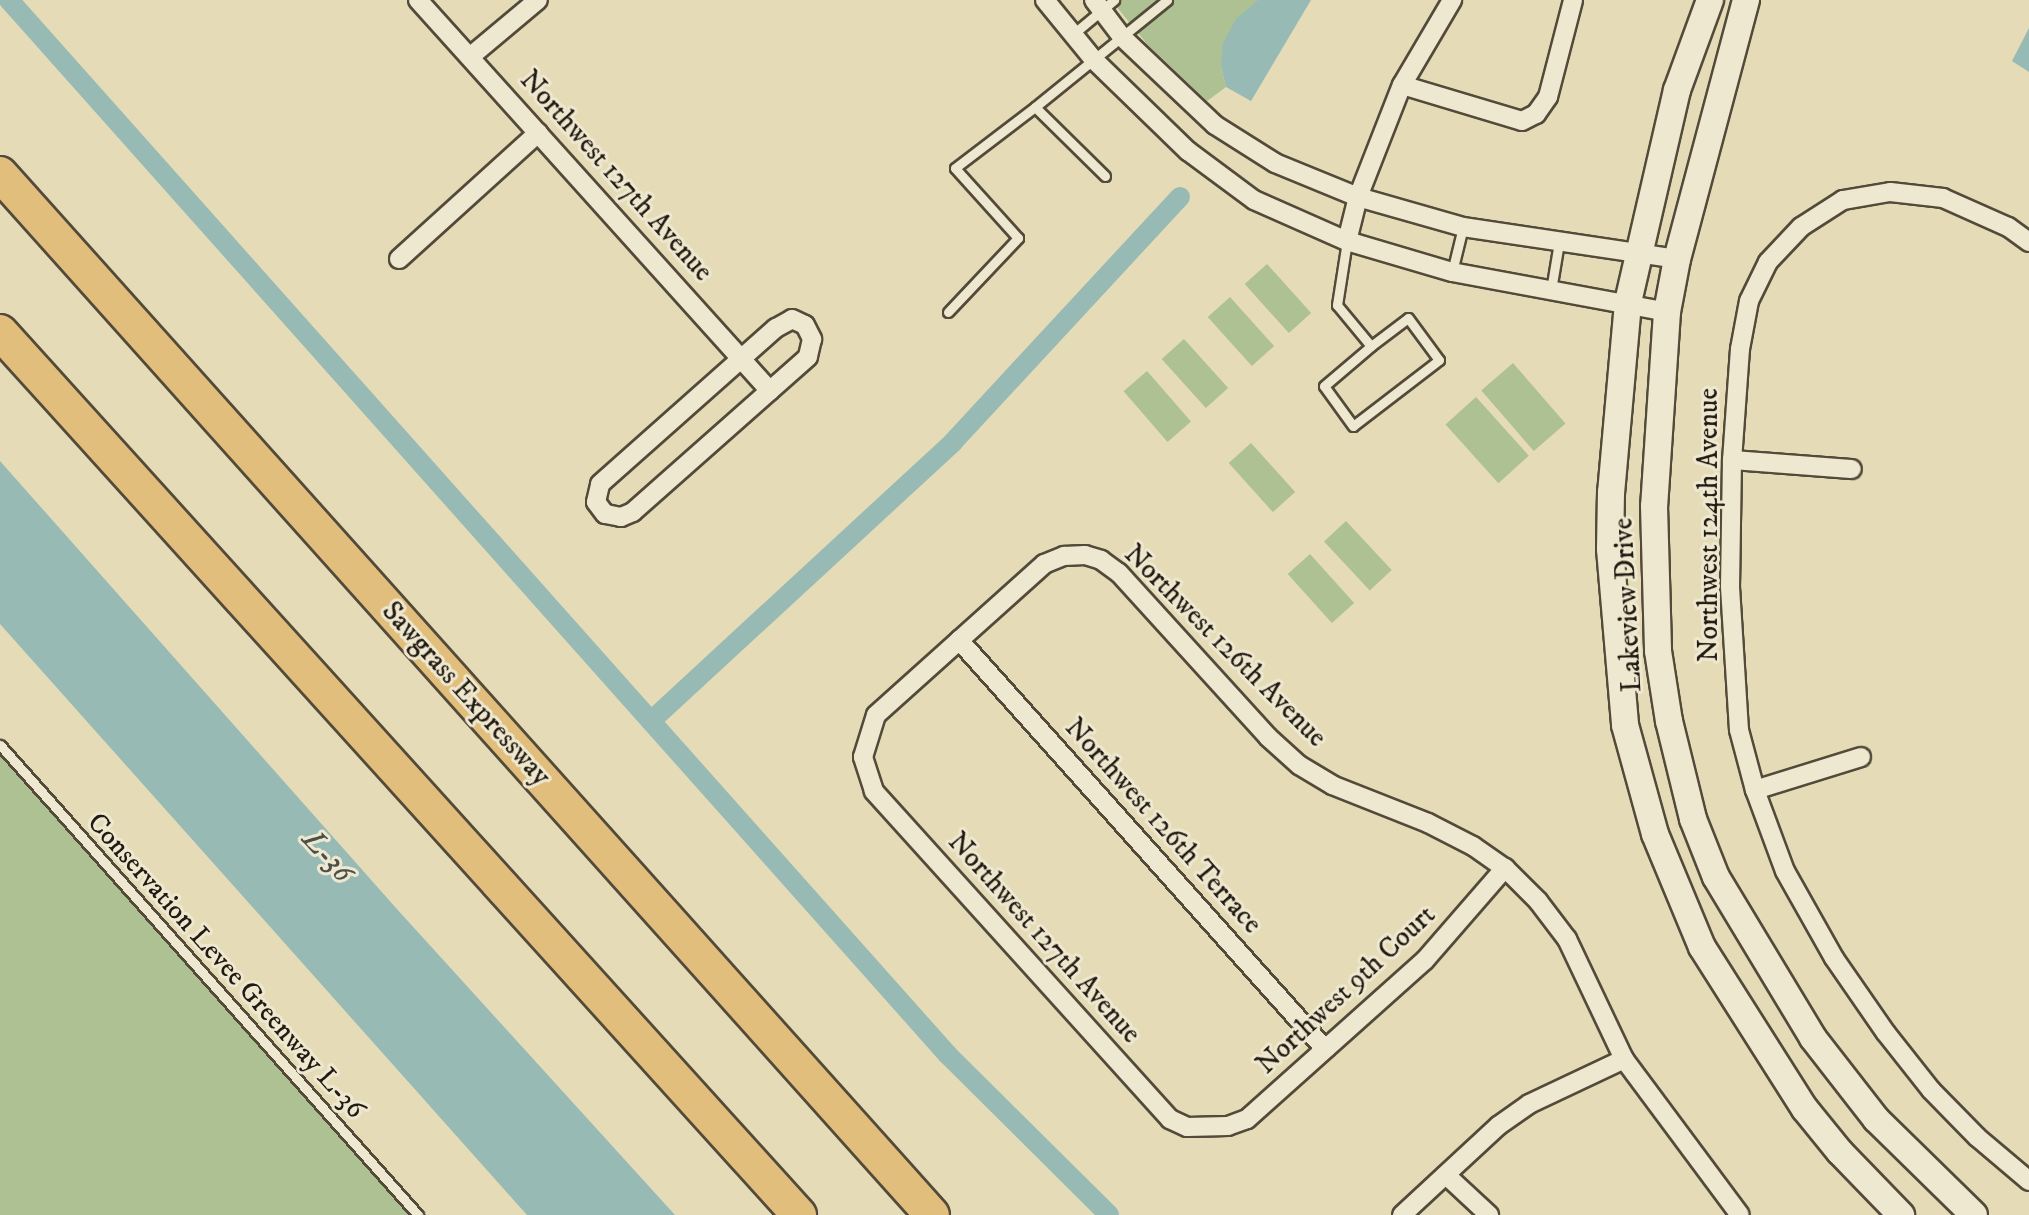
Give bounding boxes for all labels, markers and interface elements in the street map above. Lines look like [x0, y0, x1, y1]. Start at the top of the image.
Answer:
street label: Northwest 127th Avenue [512, 64, 720, 288]
street label: Northwest 124th Avenue [1692, 388, 1726, 662]
street label: Lakeview Drive [1607, 517, 1649, 693]
street label: Northwest 126th Avenue [1117, 538, 1333, 754]
street label: Sawgrass Expressway [375, 595, 557, 793]
street label: Northwest 126th Terrace [1057, 711, 1269, 941]
street label: Conservation Levee Greenway L-36 [80, 806, 372, 1126]
water label: L-36 [294, 823, 360, 891]
street label: Northwest 127th Avenue [940, 826, 1148, 1050]
street label: Northwest 9th Court [1250, 898, 1442, 1082]

